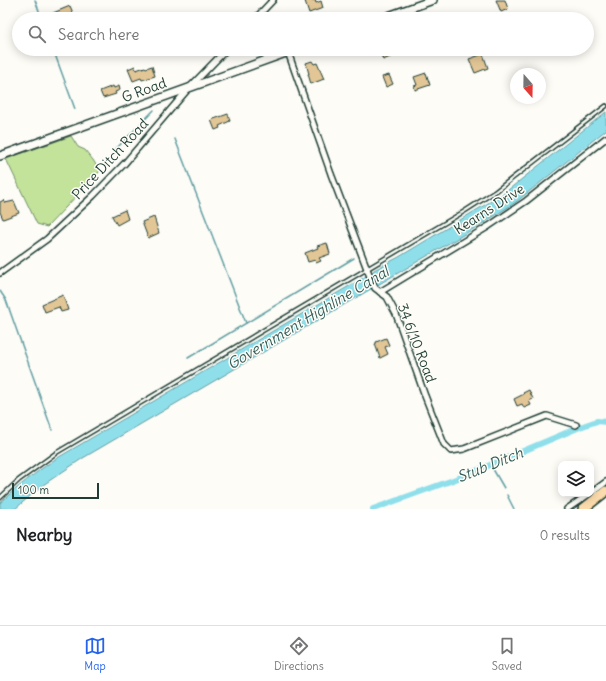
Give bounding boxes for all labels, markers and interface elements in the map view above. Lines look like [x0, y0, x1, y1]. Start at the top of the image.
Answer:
search box [12, 12, 594, 56]
icon: search [26, 23, 48, 45]
text: Search here [58, 25, 139, 44]
north arrow [510, 68, 546, 104]
street label: G Road [119, 74, 169, 106]
street label: Price Ditch Road [68, 115, 152, 203]
street label: Kearns Drive [450, 180, 528, 238]
water label: Government Highline Canal [224, 260, 394, 373]
street label: 34 6/10 Road [394, 301, 440, 385]
water label: Stub Ditch [454, 443, 526, 486]
map controls [558, 461, 594, 497]
button: layers [558, 461, 594, 497]
scale bar [12, 481, 99, 500]
text: 100 m [18, 483, 49, 497]
text: Nearby [16, 524, 72, 546]
text: 0 results [540, 527, 590, 544]
tab: Map [84, 635, 106, 673]
tab: Directions [274, 635, 324, 673]
tab: Saved [492, 635, 522, 673]

